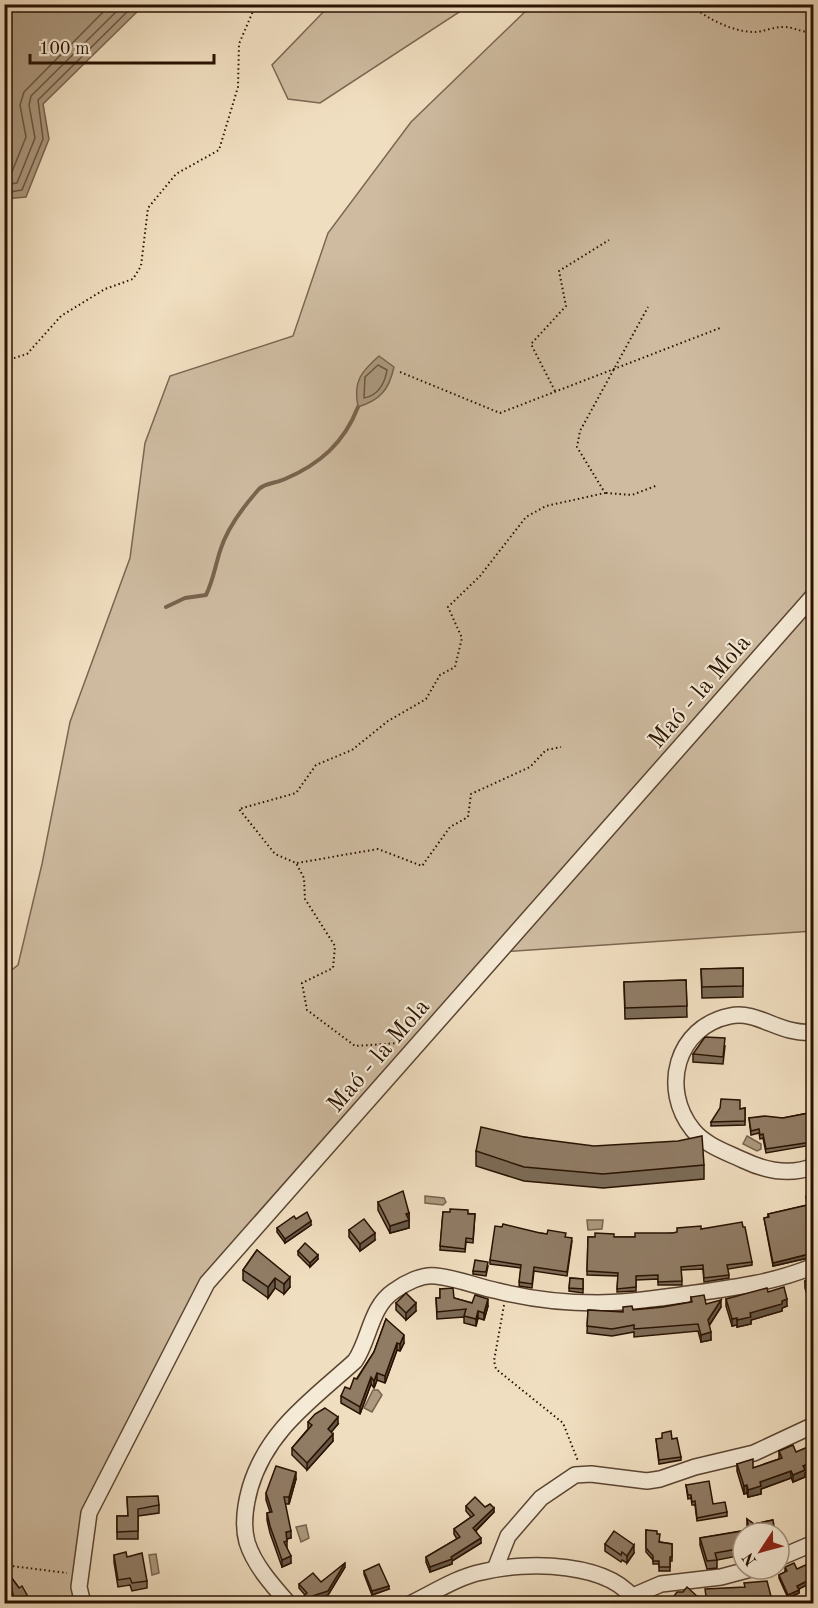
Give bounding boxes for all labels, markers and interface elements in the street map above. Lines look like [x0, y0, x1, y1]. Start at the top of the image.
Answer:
scale bar [30, 27, 214, 65]
text: 100 m [39, 40, 90, 58]
street label: Maó - la Mola [645, 631, 756, 754]
street label: Maó - la Mola [324, 995, 435, 1118]
north arrow [731, 1521, 791, 1581]
text: N [740, 1548, 761, 1568]

